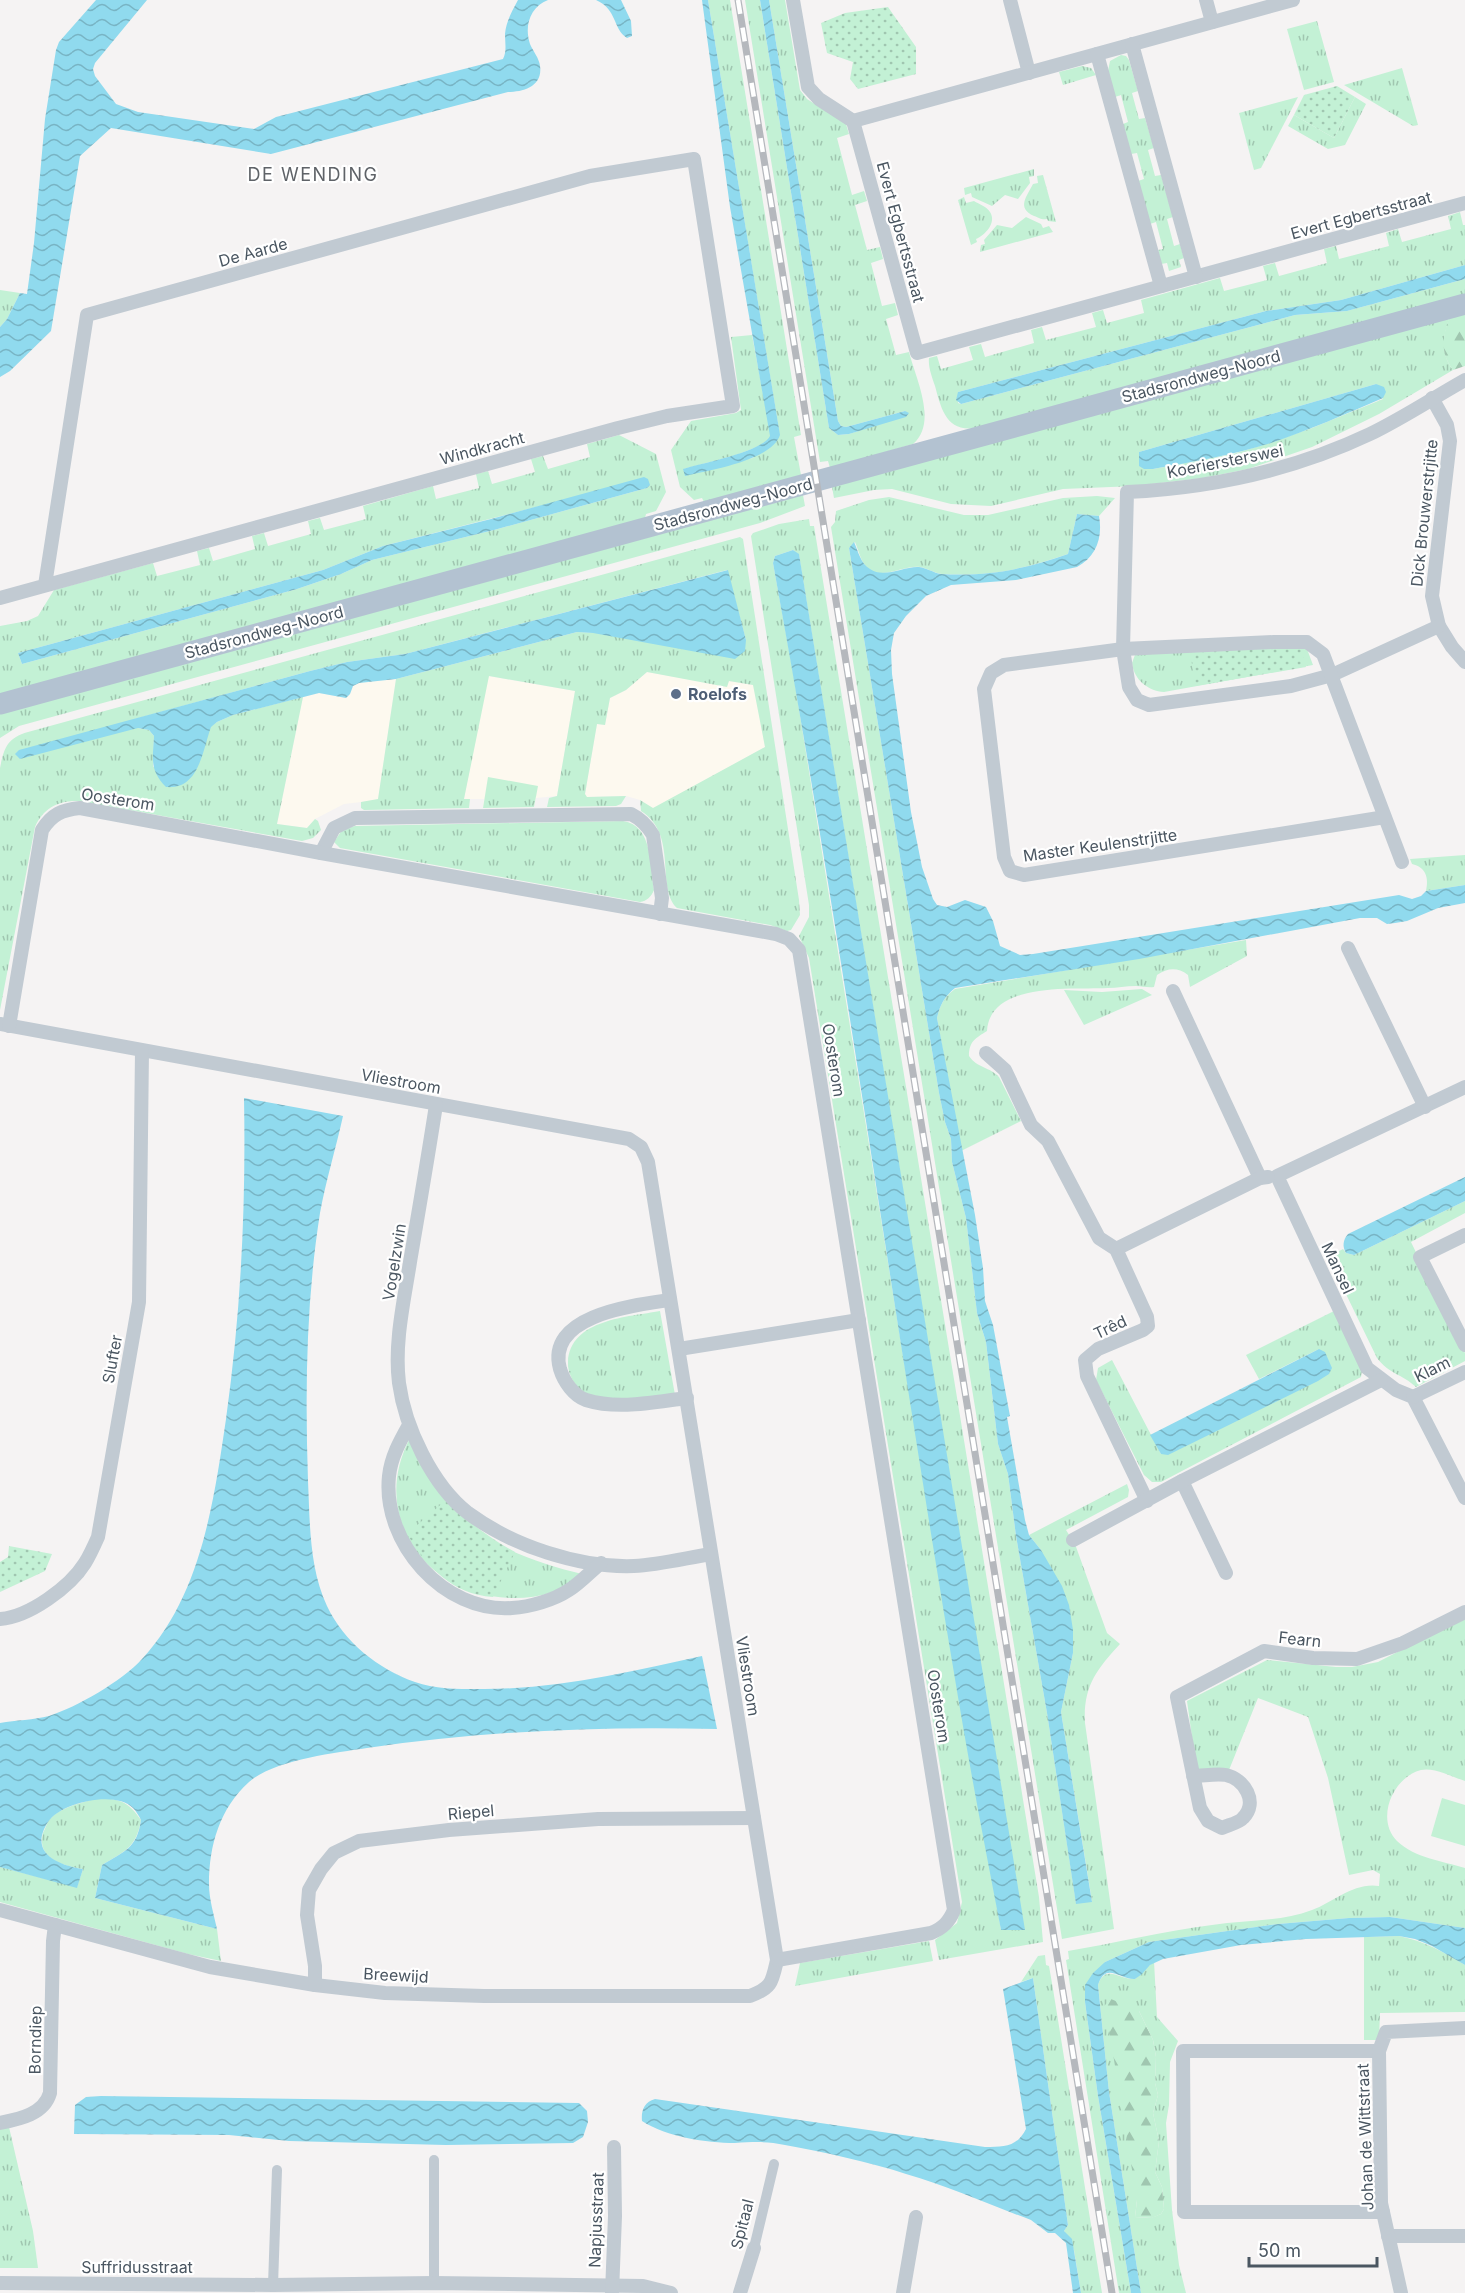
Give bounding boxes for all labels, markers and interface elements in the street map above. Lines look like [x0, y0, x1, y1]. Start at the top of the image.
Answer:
street label: Evert Egbertsstraat [873, 159, 929, 305]
district label: DE WENDING [248, 164, 378, 185]
street label: Evert Egbertsstraat [1288, 187, 1434, 243]
street label: De Aarde [216, 233, 290, 271]
street label: Stadsrondweg-Noord [1119, 345, 1283, 407]
street label: Windkracht [438, 427, 526, 469]
street label: Dick Brouwerstrjitte [1406, 438, 1442, 588]
street label: Koeriersterswei [1165, 440, 1285, 482]
street label: Stadsrondweg-Noord [651, 473, 815, 535]
street label: Stadsrondweg-Noord [182, 601, 346, 663]
place label: Roelofs [688, 684, 747, 704]
marker: Roelofs [669, 687, 683, 701]
street label: Oosterom [80, 783, 156, 815]
street label: Master Keulenstrjitte [1022, 824, 1178, 866]
street label: Oosterom [818, 1022, 850, 1098]
street label: Vliestroom [359, 1064, 443, 1098]
street label: Vogelzwin [378, 1222, 410, 1302]
street label: Mansel [1317, 1239, 1359, 1297]
street label: Trêd [1090, 1311, 1130, 1343]
street label: Slufter [98, 1333, 126, 1385]
street label: Klam [1411, 1352, 1453, 1386]
street label: Fearn [1278, 1627, 1322, 1651]
street label: Vliestroom [732, 1635, 764, 1717]
street label: Oosterom [923, 1668, 955, 1744]
street label: Riepel [447, 1800, 495, 1824]
street label: Breewijd [363, 1963, 429, 1987]
street label: Borndiep [24, 2006, 46, 2074]
street label: Johan de Wittstraat [1352, 2063, 1378, 2211]
street label: Napjusstraat [584, 2172, 608, 2268]
street label: Spitaal [726, 2197, 758, 2251]
scale bar [1249, 2230, 1376, 2268]
text: 50 m [1258, 2240, 1301, 2261]
street label: Suffridusstraat [81, 2257, 193, 2277]

